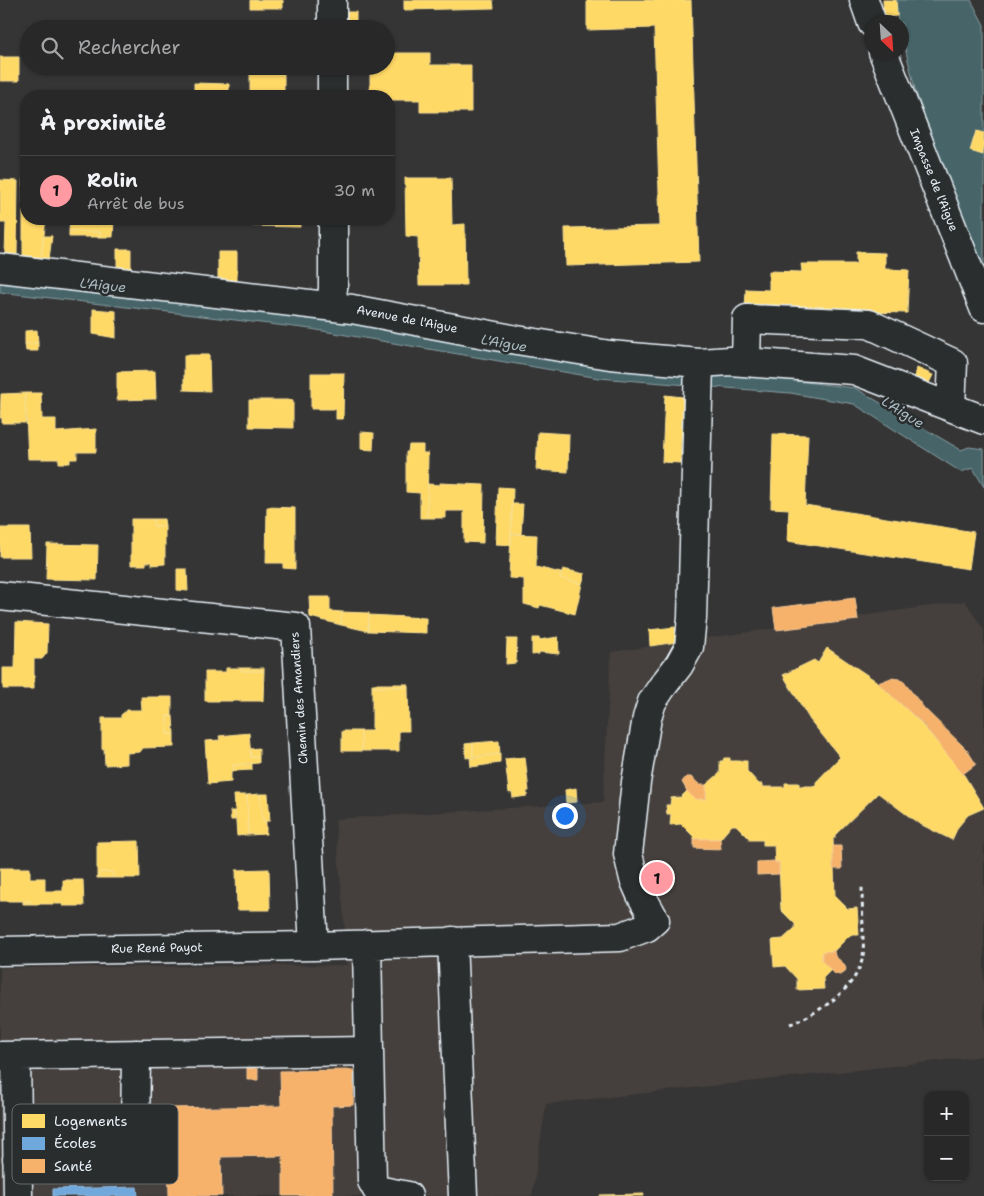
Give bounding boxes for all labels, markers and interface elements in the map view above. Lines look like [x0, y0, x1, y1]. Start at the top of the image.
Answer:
north arrow [864, 15, 909, 60]
search box [20, 20, 395, 75]
icon: search [38, 34, 66, 62]
text: Rechercher [78, 35, 181, 60]
text: À proximité [40, 109, 166, 137]
street label: Impasse de l'Aigue [906, 126, 962, 234]
text: Rolin [87, 168, 138, 193]
text: 1 [52, 180, 60, 201]
text: 30 m [334, 180, 375, 201]
text: Arrêt de bus [87, 193, 185, 214]
water label: L'Aigue [79, 274, 127, 296]
street label: Avenue de l'Aigue [355, 301, 459, 337]
water label: L'Aigue [479, 330, 529, 356]
water label: L'Aigue [878, 392, 928, 432]
street label: Chemin des Amandiers [286, 631, 312, 765]
your location [552, 803, 578, 829]
pin: 1 [641, 859, 673, 897]
street label: Rue René Payot [111, 939, 203, 957]
map controls [924, 1091, 969, 1181]
button: + [924, 1091, 969, 1136]
legend [12, 1104, 178, 1184]
text: Logements [54, 1112, 127, 1130]
text: Écoles [54, 1134, 96, 1152]
button: − [924, 1136, 969, 1181]
text: Santé [54, 1157, 92, 1175]

